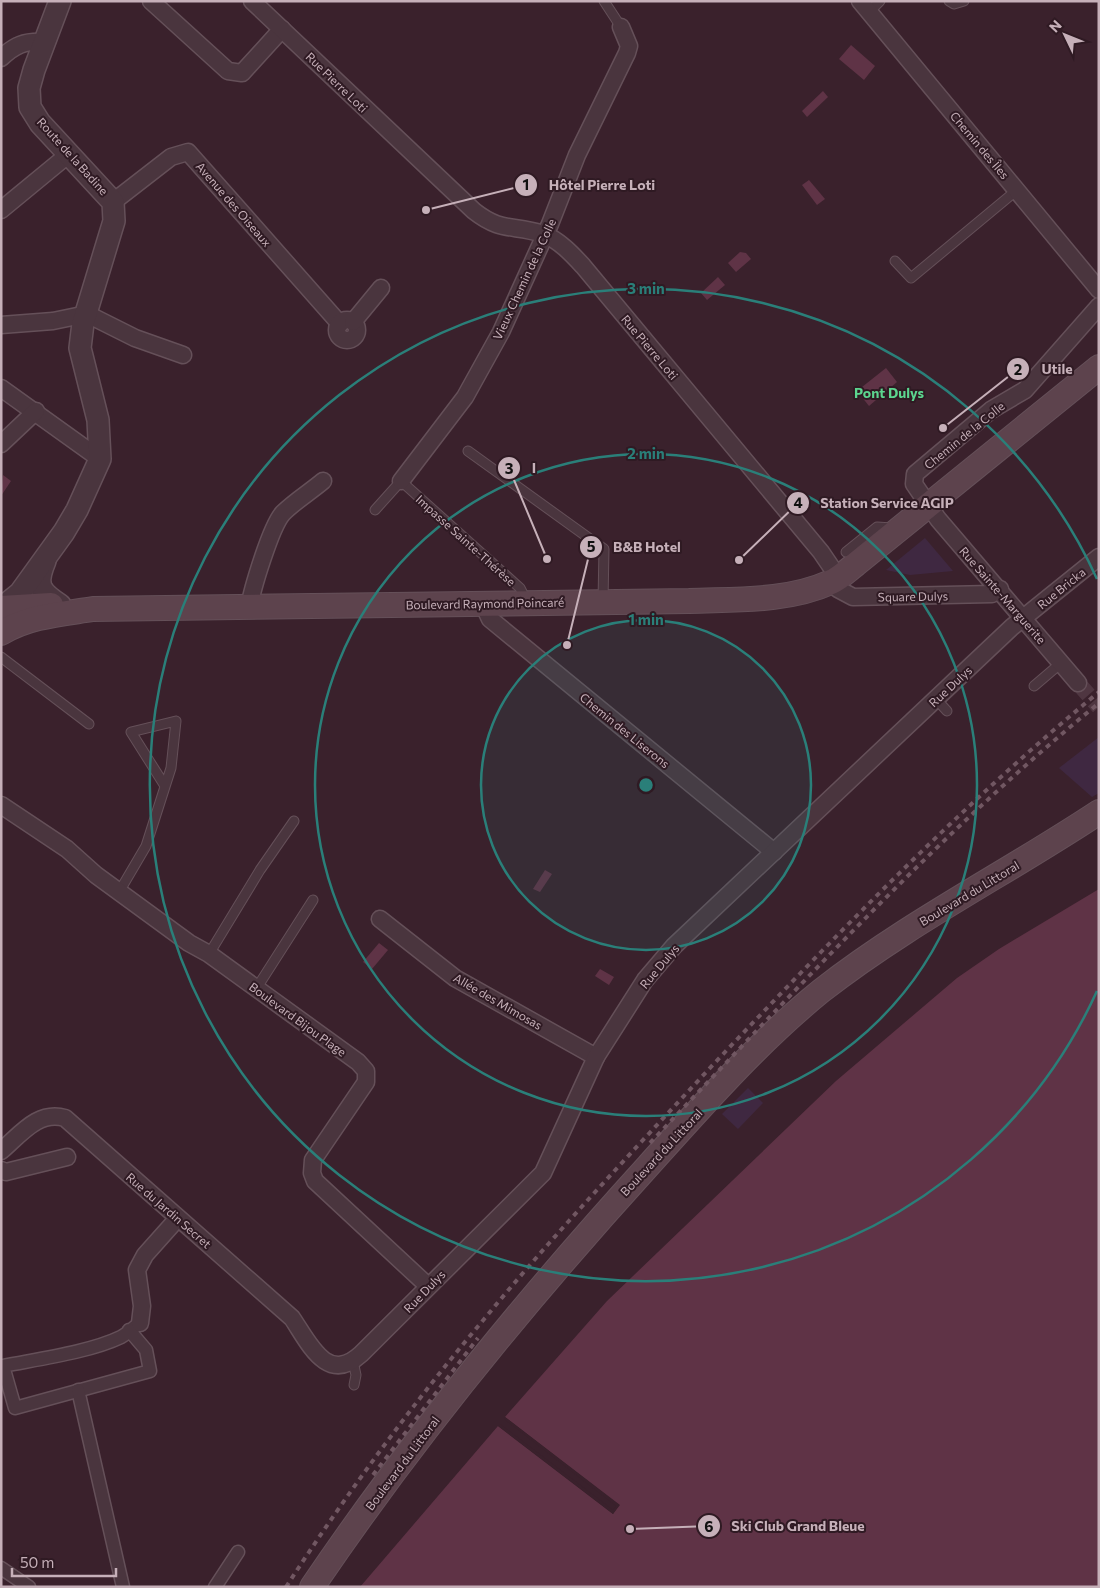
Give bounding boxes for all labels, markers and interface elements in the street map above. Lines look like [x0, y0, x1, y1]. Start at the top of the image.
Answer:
north arrow [1040, 10, 1090, 60]
text: N [1045, 16, 1065, 35]
street label: Rue Pierre Loti [303, 49, 371, 115]
street label: Chemin des Îles [948, 109, 1012, 181]
street label: Route de la Badine [35, 114, 111, 198]
street label: Avenue des Oiseaux [193, 159, 275, 250]
callout: Hôtel Pierre Loti [513, 170, 665, 199]
text: 1 [523, 175, 529, 193]
text: Hôtel Pierre Loti [549, 176, 655, 193]
street label: Vieux Chemin de la Colle [490, 216, 558, 342]
text: 3 min [627, 279, 665, 297]
street label: Rue Pierre Loti [619, 312, 681, 382]
callout: Utile [1006, 355, 1082, 384]
text: 2 [1014, 360, 1022, 378]
text: Utile [1041, 360, 1073, 377]
district label: Pont Dulys [854, 384, 924, 401]
street label: Chemin de la Colle [921, 398, 1007, 472]
text: 2 min [627, 444, 665, 462]
callout: I [496, 454, 546, 483]
text: 3 [505, 459, 514, 477]
text: I [532, 459, 536, 476]
callout: Station Service AGIP [785, 488, 964, 517]
street label: Impasse Sainte-Thérèse [413, 492, 519, 588]
text: 4 [793, 493, 803, 511]
text: Station Service AGIP [820, 494, 954, 511]
callout: B&B Hotel [578, 533, 691, 562]
text: 5 [587, 537, 596, 555]
text: B&B Hotel [613, 538, 681, 555]
street label: Rue Sainte-Marguerite [957, 544, 1049, 646]
street label: Rue Bricka [1034, 564, 1088, 612]
street label: Square Dulys [878, 588, 948, 604]
street label: Boulevard Raymond Poincaré [406, 595, 564, 611]
text: 1 min [628, 610, 664, 628]
street label: Rue Dulys [926, 663, 974, 709]
street label: Chemin des Liserons [577, 690, 673, 770]
centre of rings [637, 776, 655, 794]
street label: Boulevard du Littoral [917, 858, 1021, 928]
street label: Rue Dulys [636, 941, 682, 991]
street label: Allée des Mimosas [451, 970, 545, 1032]
street label: Boulevard Bijou Plage [247, 979, 349, 1059]
street label: Boulevard du Littoral [617, 1106, 705, 1198]
street label: Rue du Jardin Secret [123, 1169, 214, 1251]
street label: Rue Dulys [400, 1267, 448, 1315]
street label: Boulevard du Littoral [362, 1413, 442, 1513]
callout: Ski Club Grand Bleue [697, 1512, 875, 1541]
text: 6 [704, 1517, 714, 1535]
text: Ski Club Grand Bleue [731, 1517, 865, 1534]
scale bar [12, 1546, 116, 1578]
text: 50 m [20, 1553, 54, 1571]

